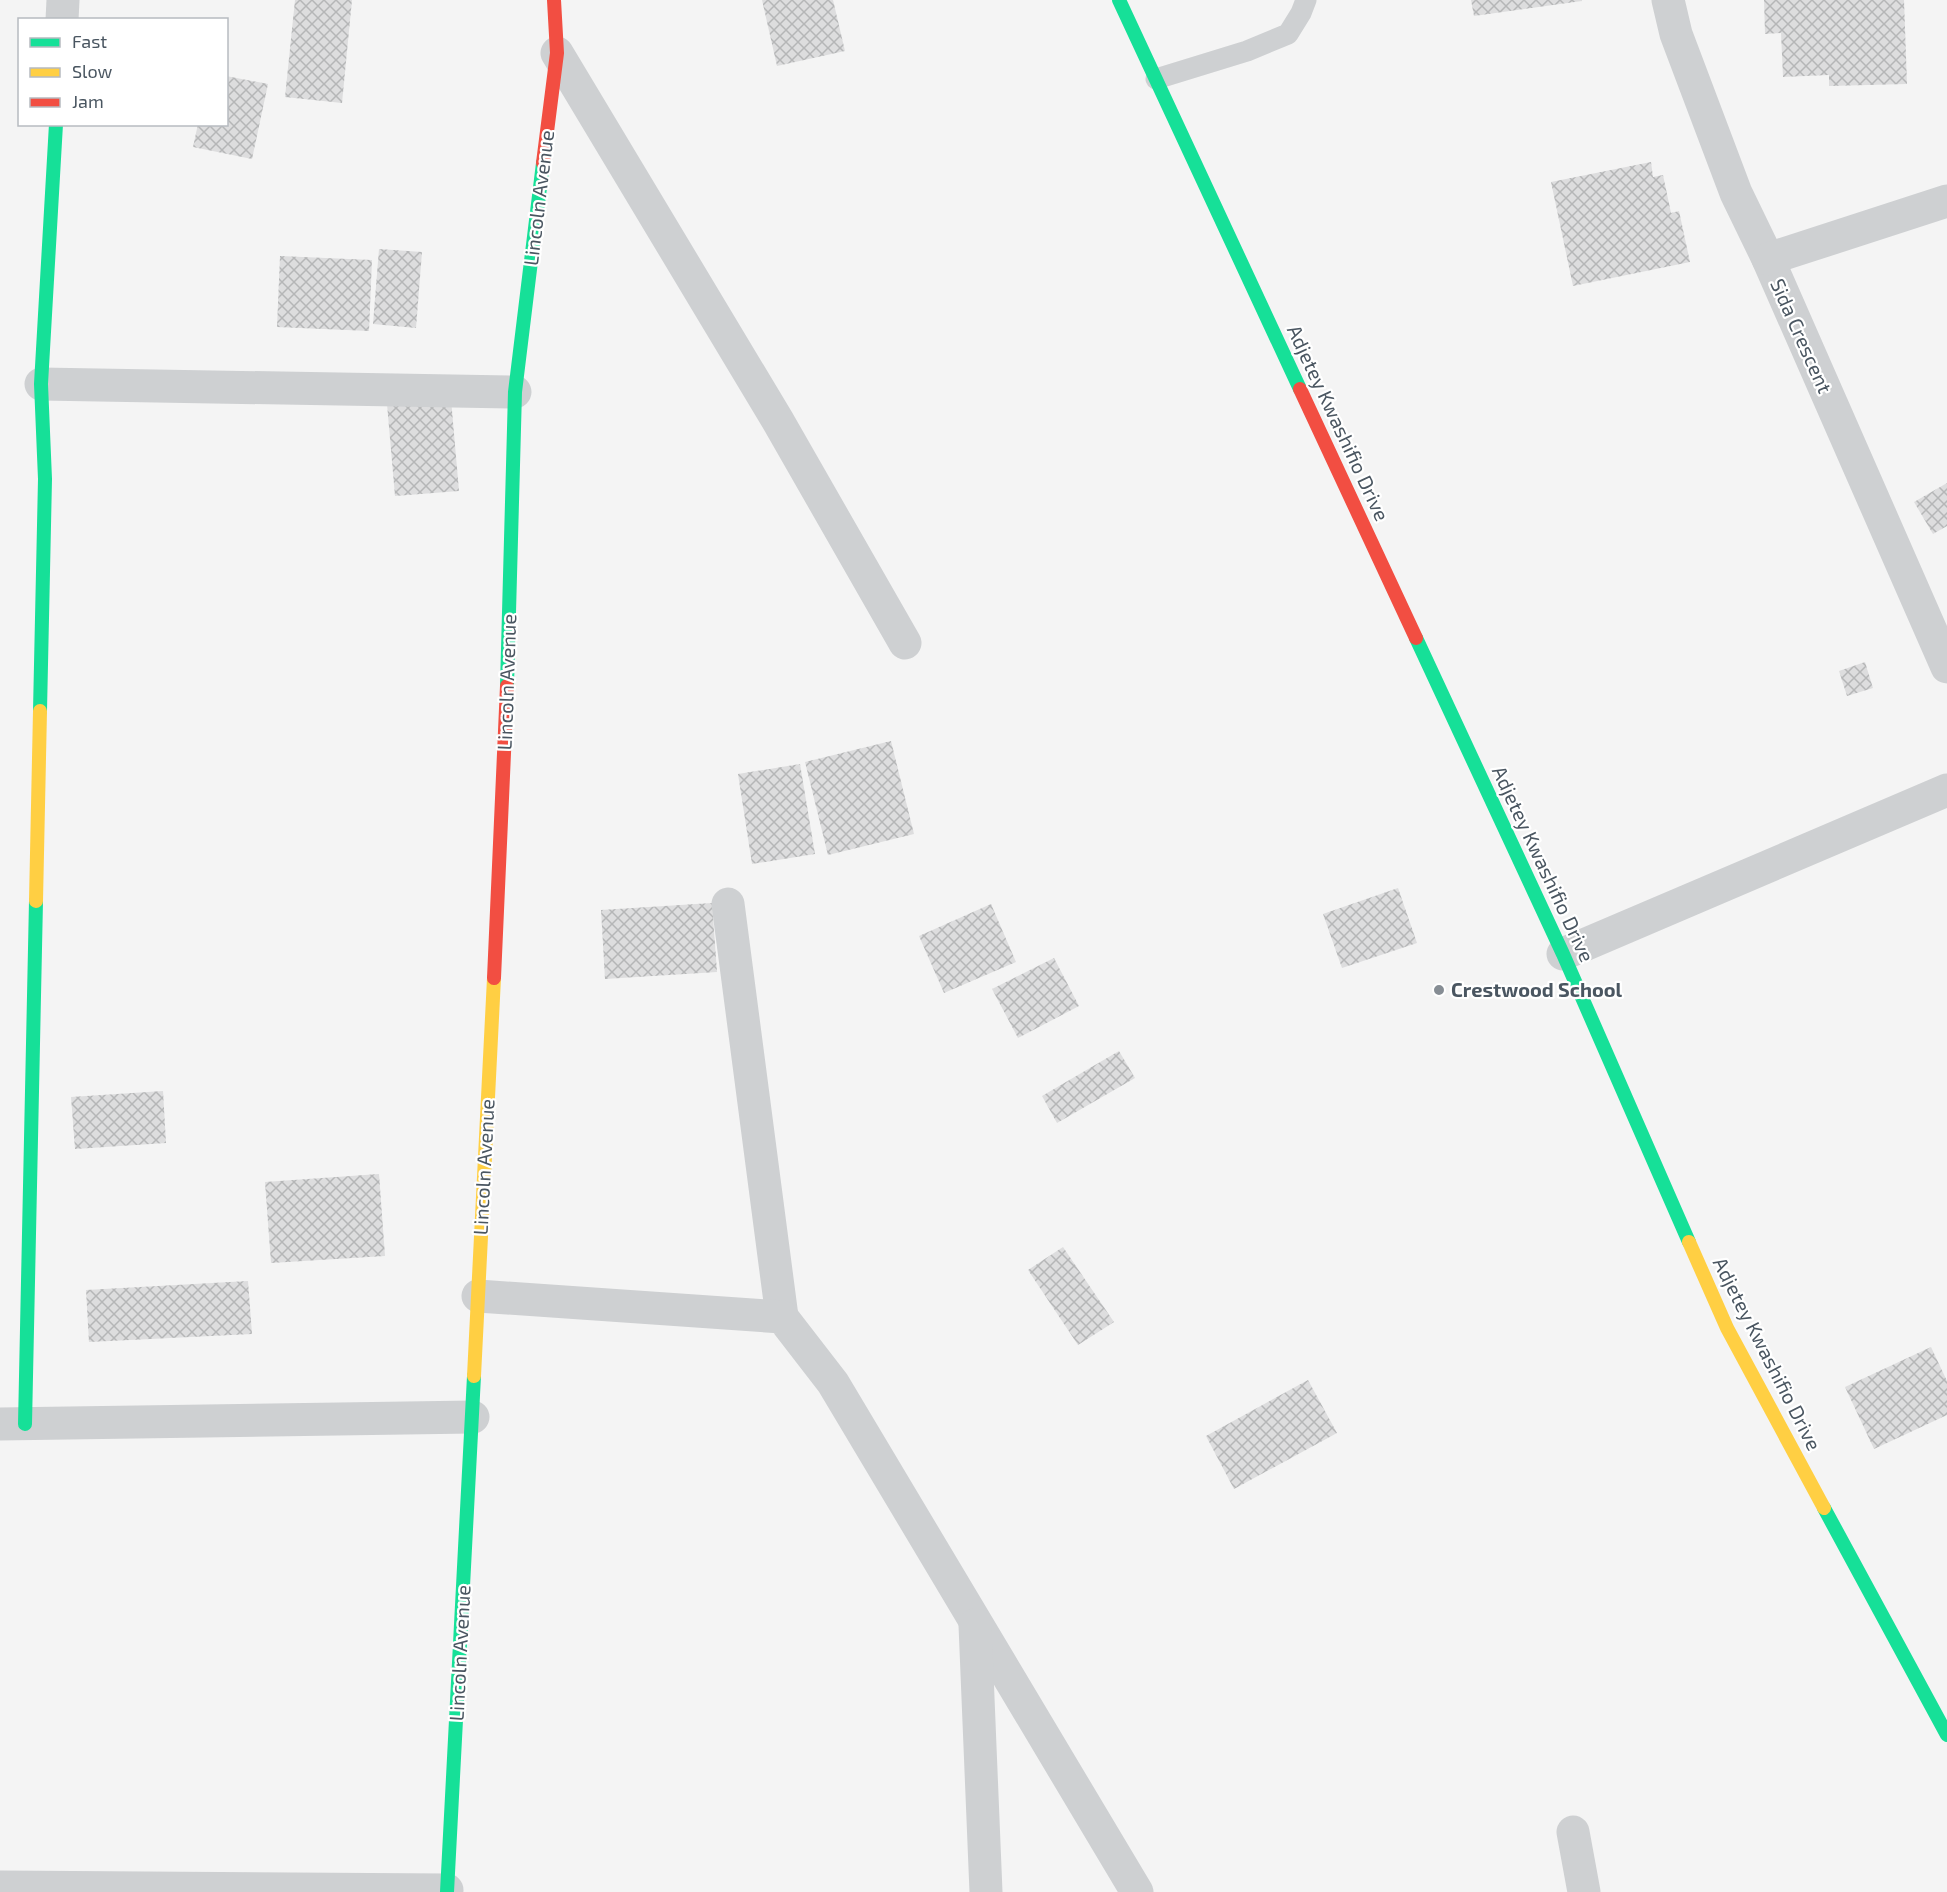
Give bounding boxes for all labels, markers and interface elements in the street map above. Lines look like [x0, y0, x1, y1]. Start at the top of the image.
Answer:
legend [18, 18, 228, 126]
text: Fast [72, 30, 107, 52]
text: Slow [72, 60, 113, 82]
text: Jam [72, 90, 104, 112]
street label: Lincoln Avenue [518, 129, 558, 267]
street label: Sida Crescent [1766, 275, 1838, 397]
street label: Adjetey Kwashifio Drive [1283, 321, 1395, 524]
street label: Lincoln Avenue [492, 613, 520, 751]
street label: Adjetey Kwashifio Drive [1488, 762, 1600, 965]
place label: Crestwood School [1451, 977, 1623, 1001]
marker: Crestwood School [1432, 983, 1446, 997]
street label: Lincoln Avenue [467, 1098, 499, 1236]
street label: Adjetey Kwashifio Drive [1709, 1253, 1827, 1454]
street label: Lincoln Avenue [443, 1584, 475, 1722]

